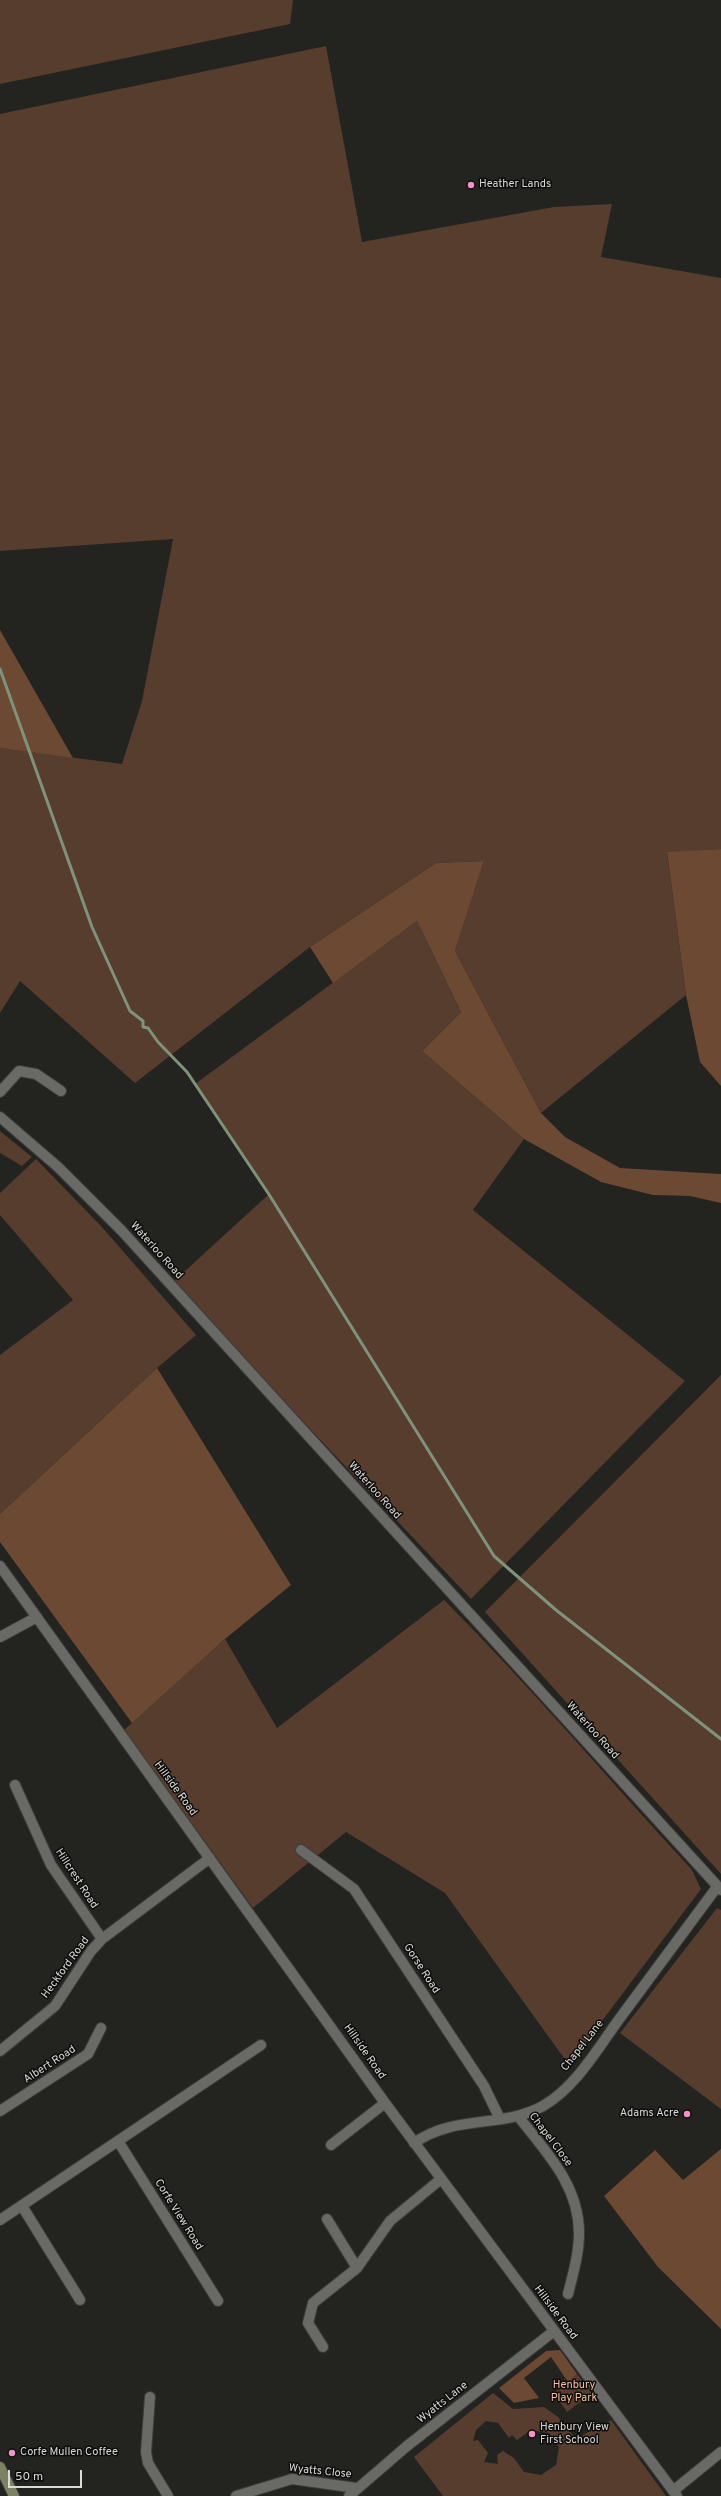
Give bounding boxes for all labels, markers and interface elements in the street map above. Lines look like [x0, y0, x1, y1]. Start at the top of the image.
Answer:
place label: Heather Lands [479, 178, 551, 192]
marker: Heather Lands [466, 180, 476, 190]
street label: Waterloo Road [127, 1220, 185, 1282]
street label: Waterloo Road [345, 1460, 403, 1522]
street label: Waterloo Road [563, 1700, 621, 1762]
street label: Hillside Road [151, 1759, 199, 1819]
street label: Hillcrest Road [52, 1847, 100, 1911]
street label: Heckford Road [39, 1935, 93, 2001]
street label: Gorse Road [400, 1942, 442, 1996]
street label: Chapel Lane [559, 2018, 607, 2074]
street label: Hillside Road [340, 2022, 388, 2082]
street label: Albert Road [22, 2043, 78, 2087]
place label: Adams Acre [620, 2107, 679, 2121]
marker: Adams Acre [682, 2109, 692, 2119]
street label: Chapel Close [525, 2110, 575, 2170]
street label: Corfe View Road [151, 2177, 205, 2253]
street label: Hillside Road [530, 2283, 580, 2343]
street label: Wyatts Lane [415, 2379, 471, 2427]
park label: Henbury Play Park [551, 2379, 597, 2405]
place label: Henbury View First School [540, 2421, 609, 2447]
marker: Henbury View First School [527, 2429, 537, 2439]
place label: Corfe Mullen Coffee [20, 2446, 118, 2460]
marker: Corfe Mullen Coffee [7, 2448, 17, 2458]
scale bar [10, 2462, 84, 2488]
street label: Wyatts Close [288, 2462, 352, 2482]
text: 50 m [15, 2469, 43, 2485]

